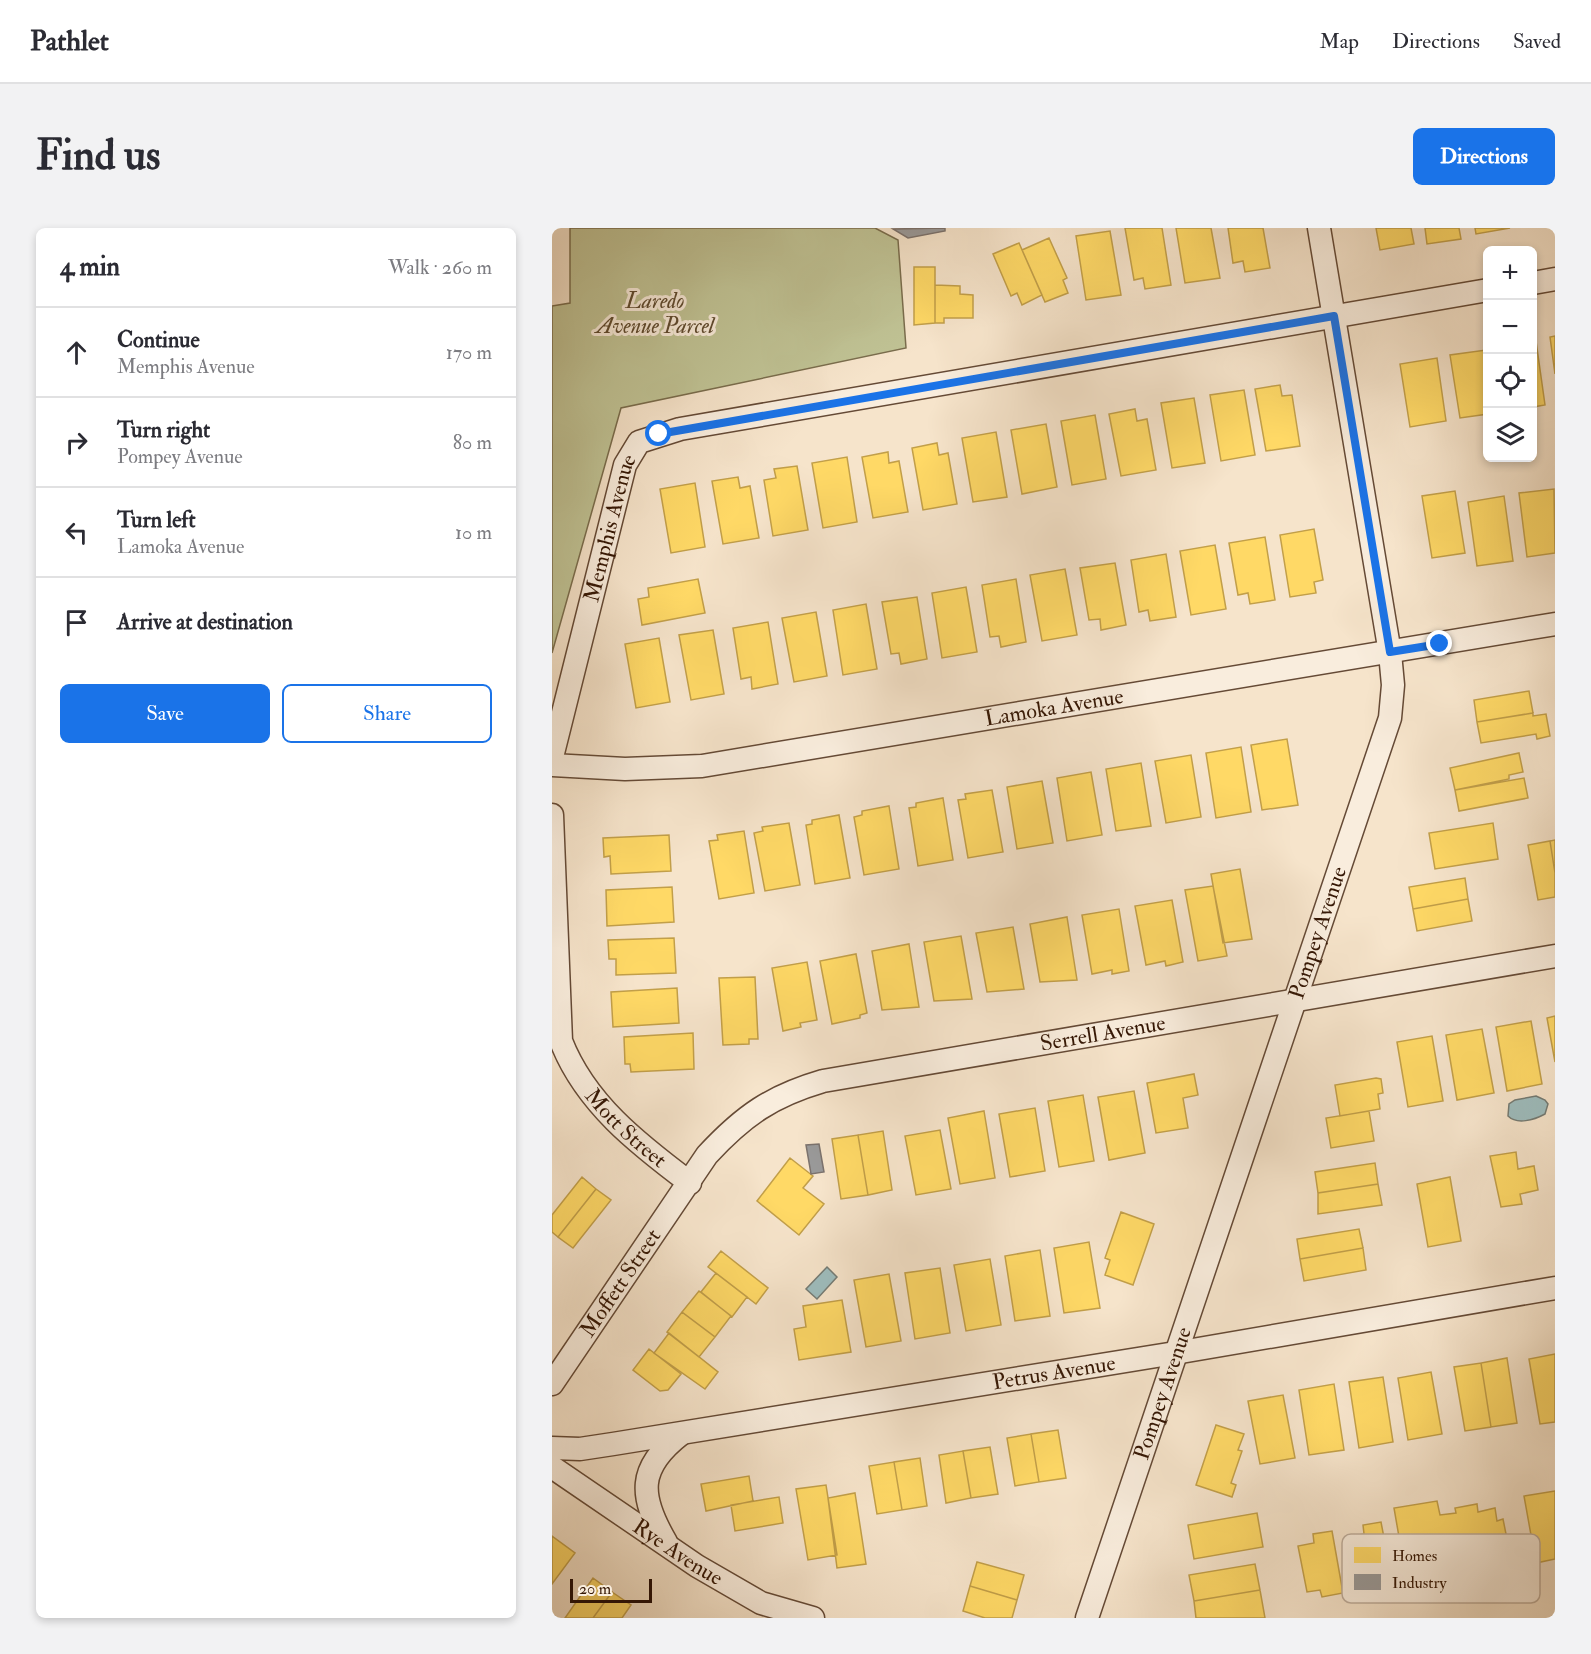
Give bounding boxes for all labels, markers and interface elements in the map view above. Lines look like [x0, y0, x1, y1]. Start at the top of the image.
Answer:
text: Pathlet [30, 24, 109, 59]
text: Map [1319, 28, 1359, 55]
text: Directions [1392, 28, 1480, 55]
text: Saved [1513, 28, 1561, 55]
button: Directions [1413, 128, 1555, 185]
text: Find us [36, 130, 160, 182]
map controls [1483, 246, 1537, 462]
button: + [1483, 246, 1537, 300]
text: 4 min [60, 251, 120, 283]
text: Walk · 260 m [388, 255, 492, 280]
park label: Laredo Avenue Parcel [594, 287, 716, 340]
button: − [1483, 300, 1537, 354]
text: Continue [117, 326, 200, 354]
icon: ahead [60, 336, 93, 369]
text: 170 m [446, 340, 492, 365]
text: Memphis Avenue [117, 354, 255, 379]
button: locate [1483, 354, 1537, 408]
button: layers [1483, 408, 1537, 462]
text: Turn right [117, 416, 210, 444]
route start [645, 420, 671, 446]
icon: right [60, 426, 93, 459]
text: 80 m [453, 430, 492, 455]
text: Pompey Avenue [117, 444, 243, 469]
street label: Memphis Avenue [577, 449, 643, 605]
text: Turn left [117, 506, 196, 534]
icon: left [60, 516, 93, 549]
text: 10 m [455, 520, 492, 545]
text: Lamoka Avenue [117, 534, 244, 559]
icon: arrive [60, 606, 93, 639]
text: Arrive at destination [117, 608, 293, 636]
route end [1426, 630, 1452, 656]
street label: Lamoka Avenue [983, 682, 1125, 733]
button: Save [60, 684, 270, 743]
button: Share [282, 684, 492, 743]
street label: Pompey Avenue [1282, 863, 1353, 1003]
street label: Serrell Avenue [1038, 1009, 1168, 1058]
street label: Mott Street [578, 1083, 672, 1174]
street label: Moffett Street [574, 1223, 667, 1343]
street label: Pompey Avenue [1127, 1323, 1198, 1463]
street label: Petrus Avenue [990, 1349, 1117, 1396]
street label: Rye Avenue [627, 1512, 728, 1592]
legend [1342, 1534, 1540, 1603]
text: Homes [1392, 1546, 1437, 1566]
text: Industry [1392, 1573, 1447, 1593]
scale bar [570, 1576, 652, 1604]
text: 20 m [579, 1579, 611, 1599]

